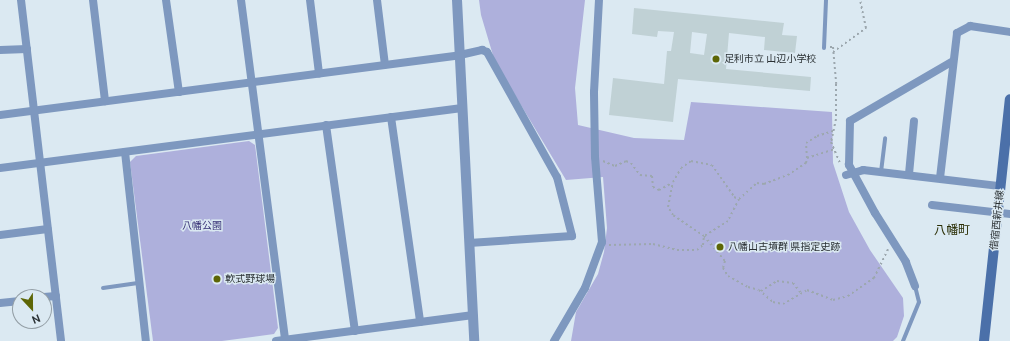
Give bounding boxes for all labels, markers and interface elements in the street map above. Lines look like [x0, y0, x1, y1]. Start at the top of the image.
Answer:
place label: 足利市立 山辺小学校 [724, 53, 816, 65]
marker: 足利市立 山辺小学校 [711, 54, 721, 64]
street label: 借宿西新井線 [988, 190, 1006, 250]
park label: 八幡公園 [182, 220, 222, 232]
district label: 八幡町 [934, 223, 970, 237]
place label: 八幡山古墳群 県指定史跡 [728, 241, 840, 253]
marker: 八幡山古墳群 県指定史跡 [715, 242, 725, 252]
place label: 軟式野球場 [225, 273, 275, 285]
marker: 軟式野球場 [212, 274, 222, 284]
north arrow [12, 289, 52, 329]
text: N [30, 312, 42, 326]

